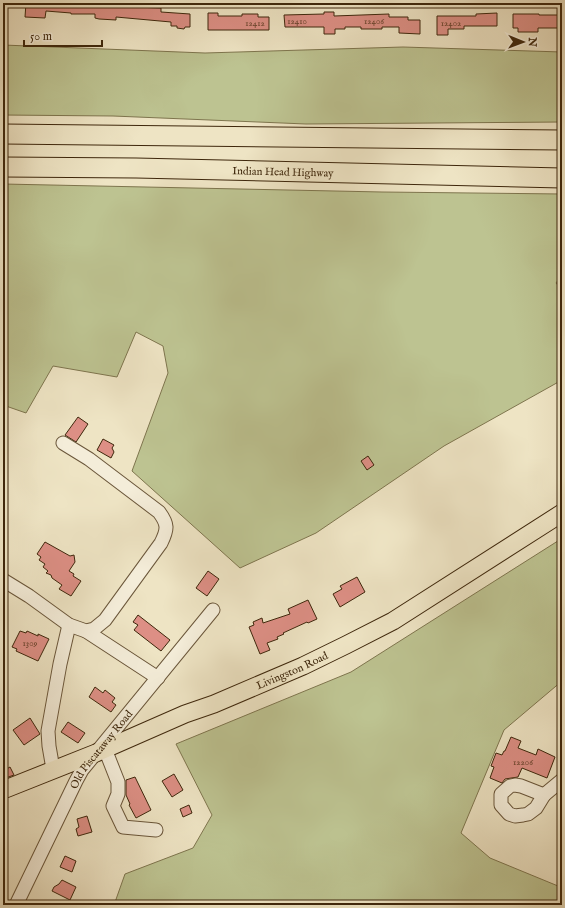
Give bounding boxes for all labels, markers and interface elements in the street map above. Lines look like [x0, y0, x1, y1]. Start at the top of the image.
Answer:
house number: 12410 [287, 16, 307, 27]
house number: 12406 [364, 16, 384, 27]
house number: 12412 [245, 18, 265, 29]
house number: 12402 [441, 18, 461, 29]
scale bar [24, 22, 102, 48]
north arrow [503, 22, 543, 62]
text: 50 m [30, 29, 52, 44]
text: N [525, 36, 539, 48]
street label: Indian Head Highway [232, 164, 334, 181]
house number: 1309 [22, 638, 38, 649]
street label: Livingston Road [254, 649, 331, 693]
street label: Old Piscataway Road [67, 707, 136, 791]
house number: 12206 [513, 757, 533, 768]

